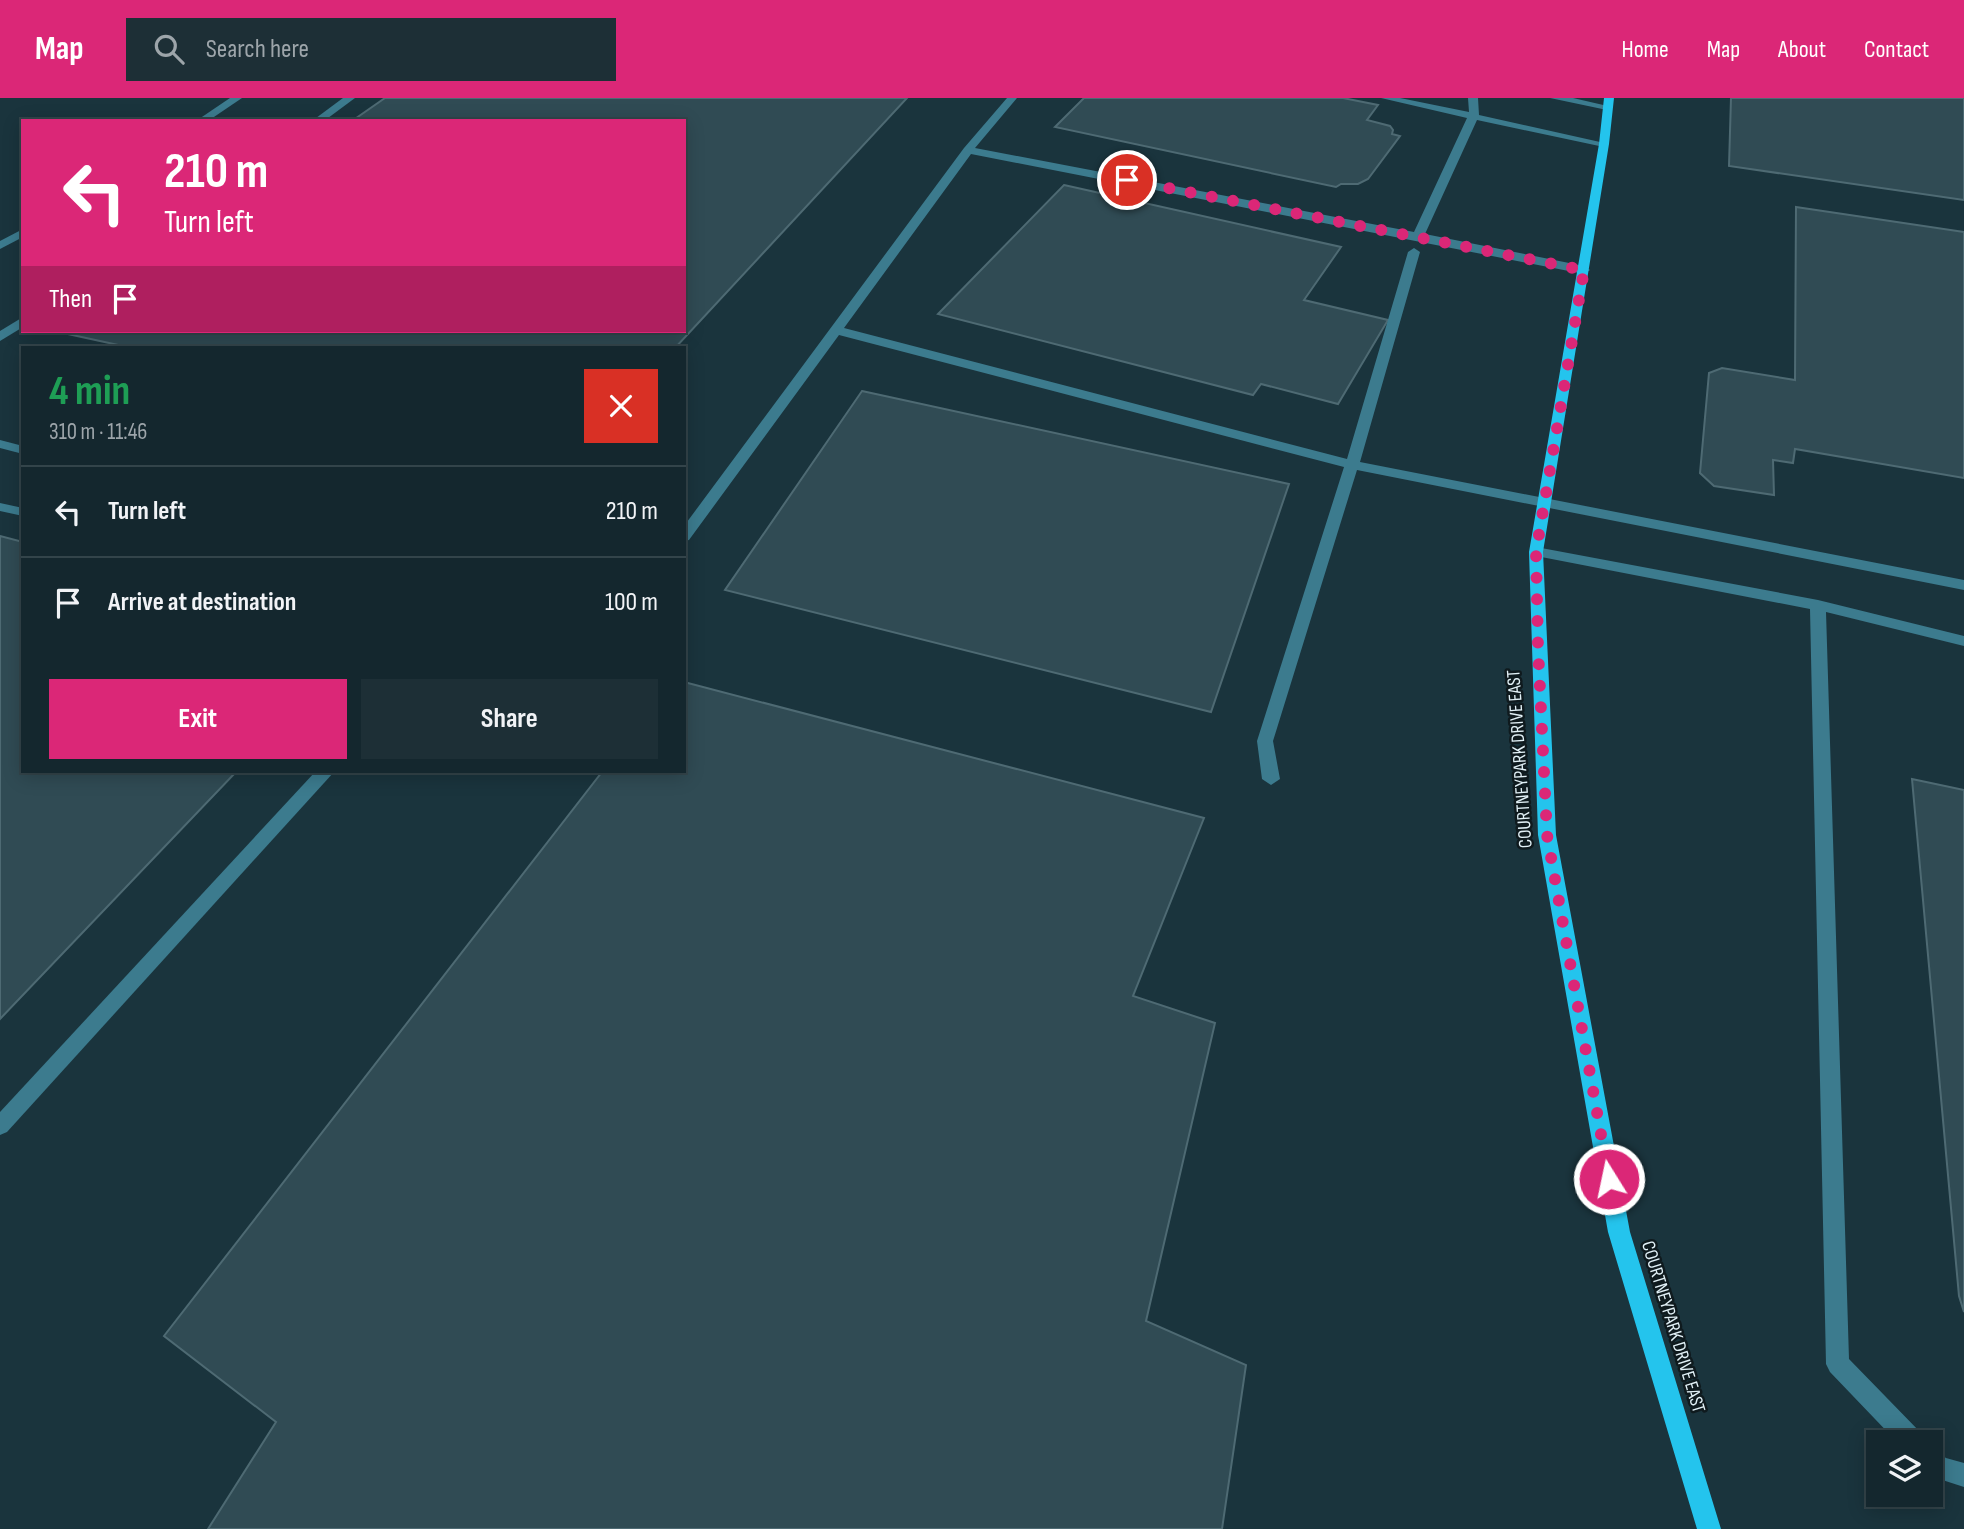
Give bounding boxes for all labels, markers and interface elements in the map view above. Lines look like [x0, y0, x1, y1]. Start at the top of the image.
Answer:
search box [126, 18, 616, 81]
text: Map [35, 29, 84, 69]
icon: search [150, 30, 188, 68]
text: Search here [206, 34, 309, 65]
text: Home [1621, 35, 1669, 64]
text: Map [1707, 35, 1740, 64]
text: About [1778, 35, 1826, 64]
text: Contact [1864, 35, 1929, 64]
text: 210 m [164, 143, 268, 202]
icon: left [49, 147, 140, 238]
pin [1097, 150, 1157, 210]
icon: arrive [1108, 161, 1146, 199]
text: Turn left [164, 203, 254, 242]
icon: arrive [106, 280, 144, 318]
text: Then [49, 284, 92, 315]
text: 4 min [49, 366, 130, 417]
button: close [584, 369, 658, 443]
text: 310 m · 11:46 [49, 418, 147, 446]
icon: left [49, 493, 87, 531]
text: Turn left [108, 496, 186, 527]
text: 210 m [606, 496, 658, 527]
icon: arrive [49, 584, 87, 622]
text: Arrive at destination [108, 587, 296, 618]
text: 100 m [605, 587, 658, 618]
street label: COURTNEYPARK DRIVE EAST [1502, 669, 1538, 849]
button: Exit [49, 679, 347, 759]
button: Share [361, 679, 658, 759]
position arrow [1572, 1142, 1646, 1216]
street label: COURTNEYPARK DRIVE EAST [1636, 1238, 1710, 1416]
map controls [1866, 1430, 1943, 1507]
button: layers [1866, 1430, 1943, 1507]

